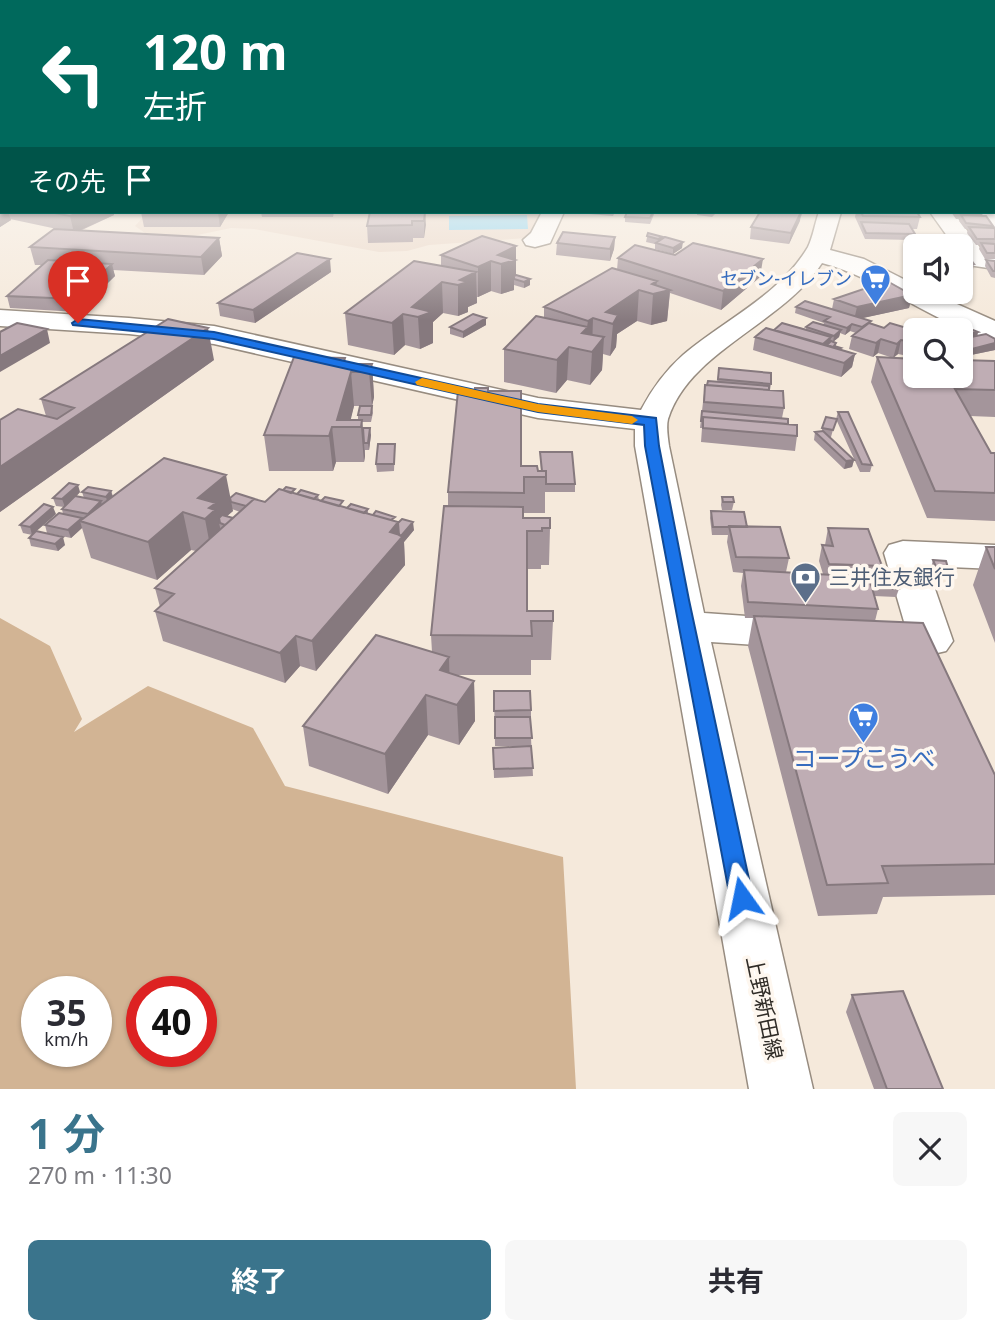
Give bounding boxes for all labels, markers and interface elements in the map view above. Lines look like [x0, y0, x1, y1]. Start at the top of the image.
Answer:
text: 120 m [143, 18, 288, 84]
icon: left [28, 28, 119, 119]
text: 左折 [143, 84, 207, 127]
icon: arrive [120, 161, 158, 199]
text: その先 [28, 163, 106, 199]
map controls [903, 234, 973, 388]
button: sound [903, 234, 973, 304]
pin [48, 251, 108, 323]
icon: arrive [59, 262, 97, 300]
supermarket icon: セブン-イレブン [858, 262, 892, 306]
place label: セブン-イレブン [720, 266, 852, 290]
button: search [903, 318, 973, 388]
bank icon: 三井住友銀行 [789, 561, 823, 605]
place label: 三井住友銀行 [829, 563, 955, 591]
supermarket icon: コープこうべ [847, 700, 881, 744]
place label: コープこうべ [793, 741, 935, 774]
position arrow [705, 861, 779, 935]
street label: 上野新田線 [740, 954, 790, 1062]
speed limit sign: 40 [126, 976, 217, 1067]
text: 35 [46, 989, 87, 1036]
text: km/h [44, 1027, 89, 1051]
text: 1 分 [28, 1104, 105, 1161]
button: close [893, 1112, 967, 1186]
text: 270 m · 11:30 [28, 1159, 172, 1191]
button: 終了 [28, 1240, 491, 1320]
button: 共有 [505, 1240, 967, 1320]

